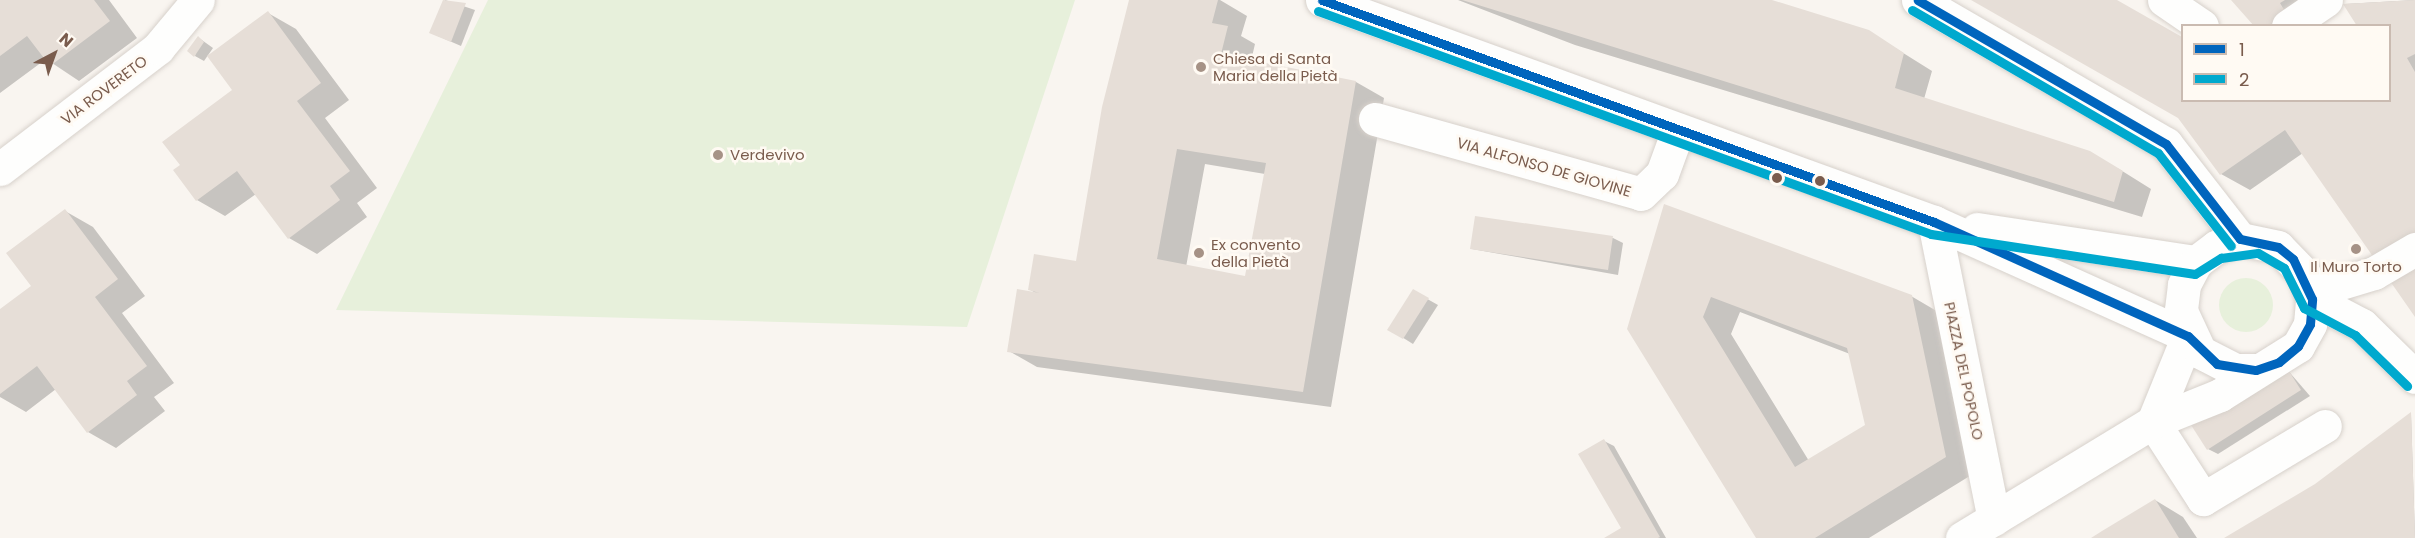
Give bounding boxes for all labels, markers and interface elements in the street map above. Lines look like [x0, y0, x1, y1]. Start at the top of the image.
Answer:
north arrow [24, 24, 84, 84]
legend [2181, 24, 2391, 102]
text: N [54, 27, 78, 53]
text: 1 [2239, 37, 2245, 62]
place label: Chiesa di Santa Maria della Pietà [1213, 49, 1338, 84]
street label: VIA ROVERETO [57, 52, 151, 128]
marker: Chiesa di Santa Maria della Pietà [1194, 60, 1208, 74]
text: 2 [2239, 67, 2249, 92]
street label: VIA ALFONSO DE GIOVINE [1455, 133, 1633, 201]
place label: Verdevivo [730, 146, 805, 164]
marker: Verdevivo [711, 148, 725, 162]
unlabelled marker [1771, 172, 1783, 184]
unlabelled marker [1814, 175, 1826, 187]
place label: Ex convento della Pietà [1211, 235, 1301, 270]
marker: Il Muro Torto [2349, 242, 2363, 256]
marker: Ex convento della Pietà [1192, 246, 1206, 260]
place label: Il Muro Torto [2310, 258, 2402, 276]
street label: PIAZZA DEL POPOLO [1941, 300, 1987, 442]

